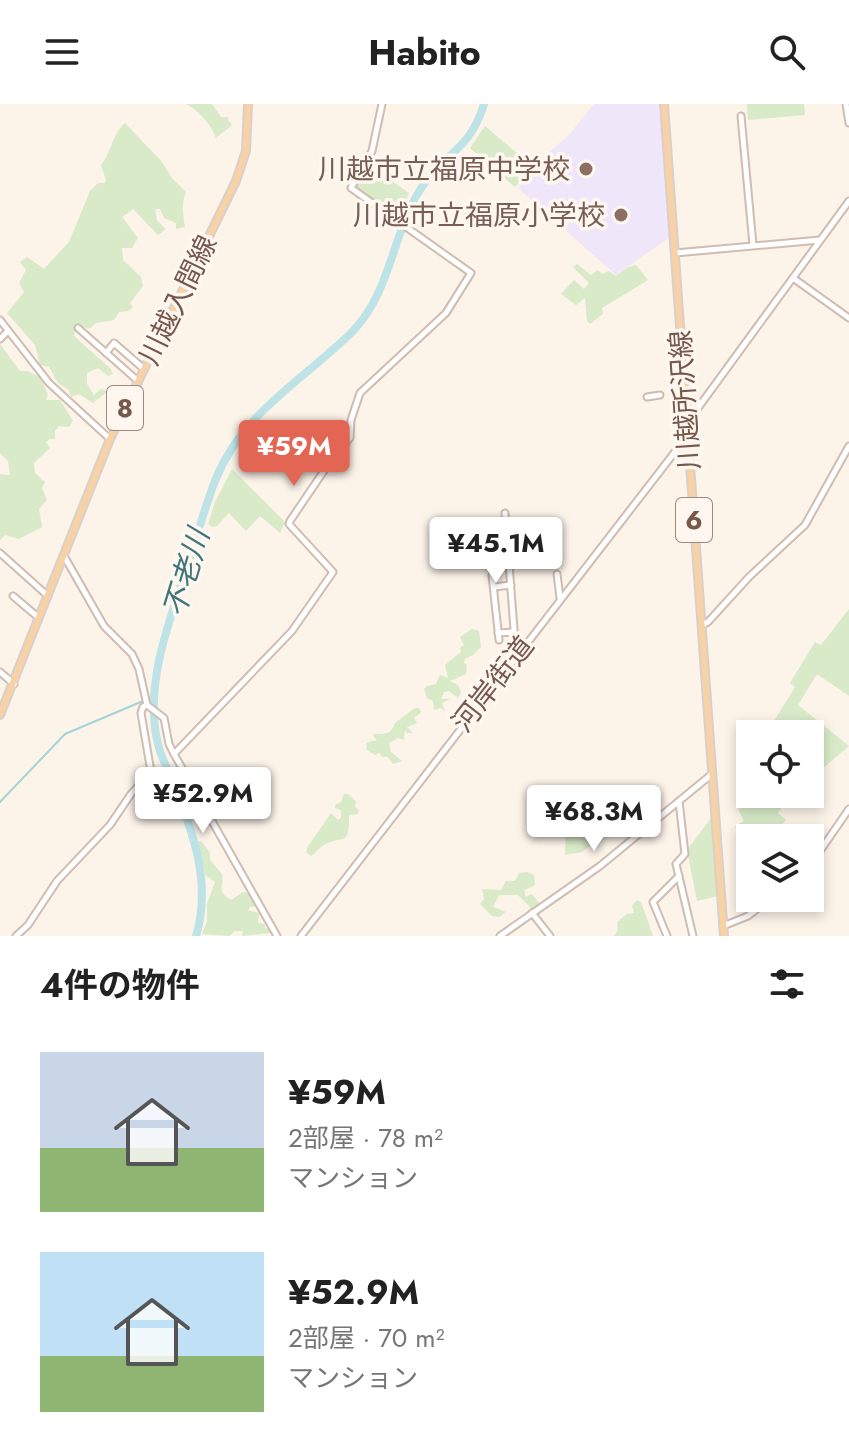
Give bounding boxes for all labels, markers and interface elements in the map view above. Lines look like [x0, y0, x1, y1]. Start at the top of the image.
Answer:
text: Habito [368, 26, 481, 78]
icon: menu [40, 30, 84, 74]
icon: search [765, 30, 809, 74]
place label: 川越市立福原中学校 [318, 149, 570, 190]
marker: 川越市立福原中学校 [577, 160, 595, 178]
place label: 川越市立福原小学校 [353, 195, 605, 236]
marker: 川越市立福原小学校 [612, 206, 630, 224]
street label: 川越入間線 [129, 228, 227, 372]
street label: 川越所沢線 [660, 329, 710, 471]
road number: 8 [107, 386, 143, 430]
pin: ¥59M [247, 420, 341, 488]
text: ¥59M [257, 427, 331, 465]
road number: 6 [676, 498, 712, 542]
pin: ¥45.1M [431, 517, 561, 585]
water label: 不老川 [152, 521, 221, 622]
text: ¥45.1M [447, 524, 545, 562]
street label: 河岸街道 [442, 627, 544, 741]
map controls [736, 720, 824, 912]
button: locate [736, 720, 824, 808]
pin: ¥52.9M [138, 767, 268, 835]
text: ¥52.9M [153, 774, 253, 812]
pin: ¥68.3M [529, 785, 659, 853]
text: ¥68.3M [545, 792, 643, 830]
button: layers [736, 824, 824, 912]
text: 4件の物件 [40, 961, 200, 1010]
icon: filters [765, 962, 809, 1006]
text: ¥59M [288, 1068, 386, 1117]
icon: home [104, 1084, 200, 1180]
text: 2部屋 · 78 m² [288, 1119, 443, 1157]
text: マンション [288, 1159, 418, 1197]
text: ¥52.9M [288, 1268, 419, 1317]
icon: home [104, 1284, 200, 1380]
text: 2部屋 · 70 m² [288, 1319, 445, 1357]
text: マンション [288, 1359, 418, 1397]

